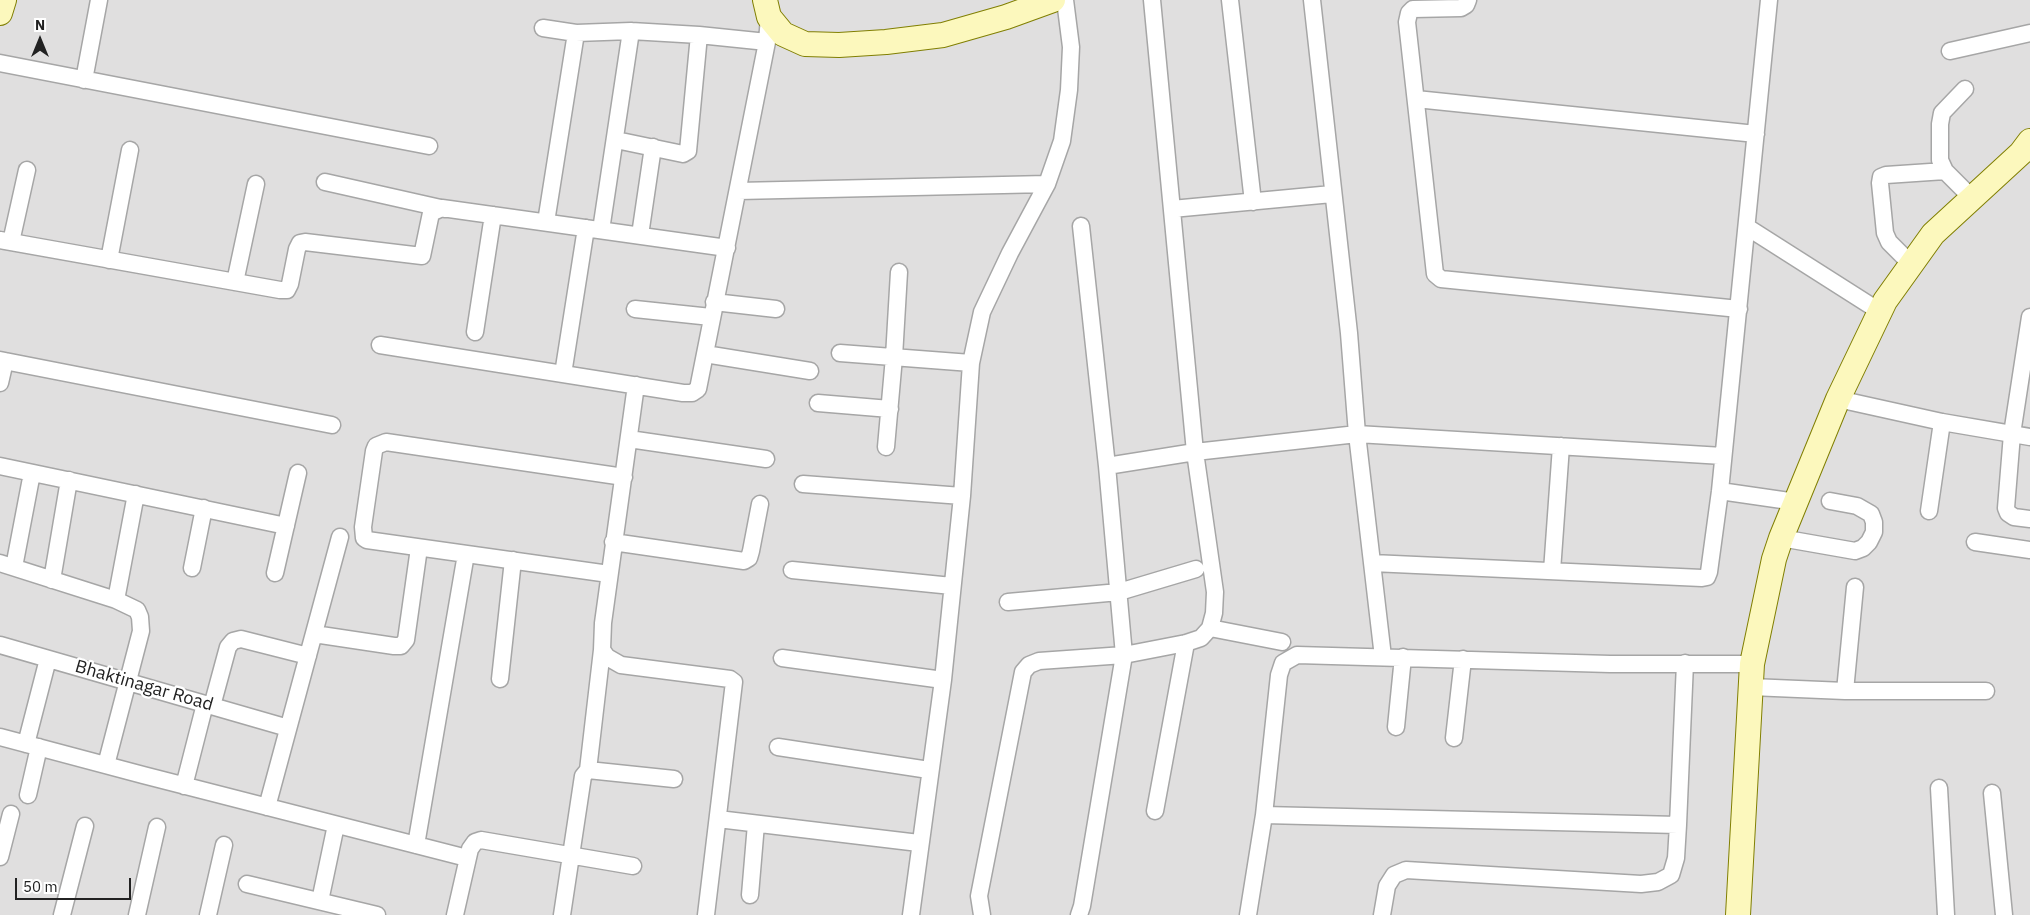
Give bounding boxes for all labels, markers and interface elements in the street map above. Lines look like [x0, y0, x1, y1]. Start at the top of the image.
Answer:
north arrow [15, 15, 65, 65]
text: N [35, 16, 45, 34]
street label: Bhaktinagar Road [72, 656, 216, 716]
scale bar [18, 868, 134, 900]
text: 50 m [23, 877, 58, 896]

